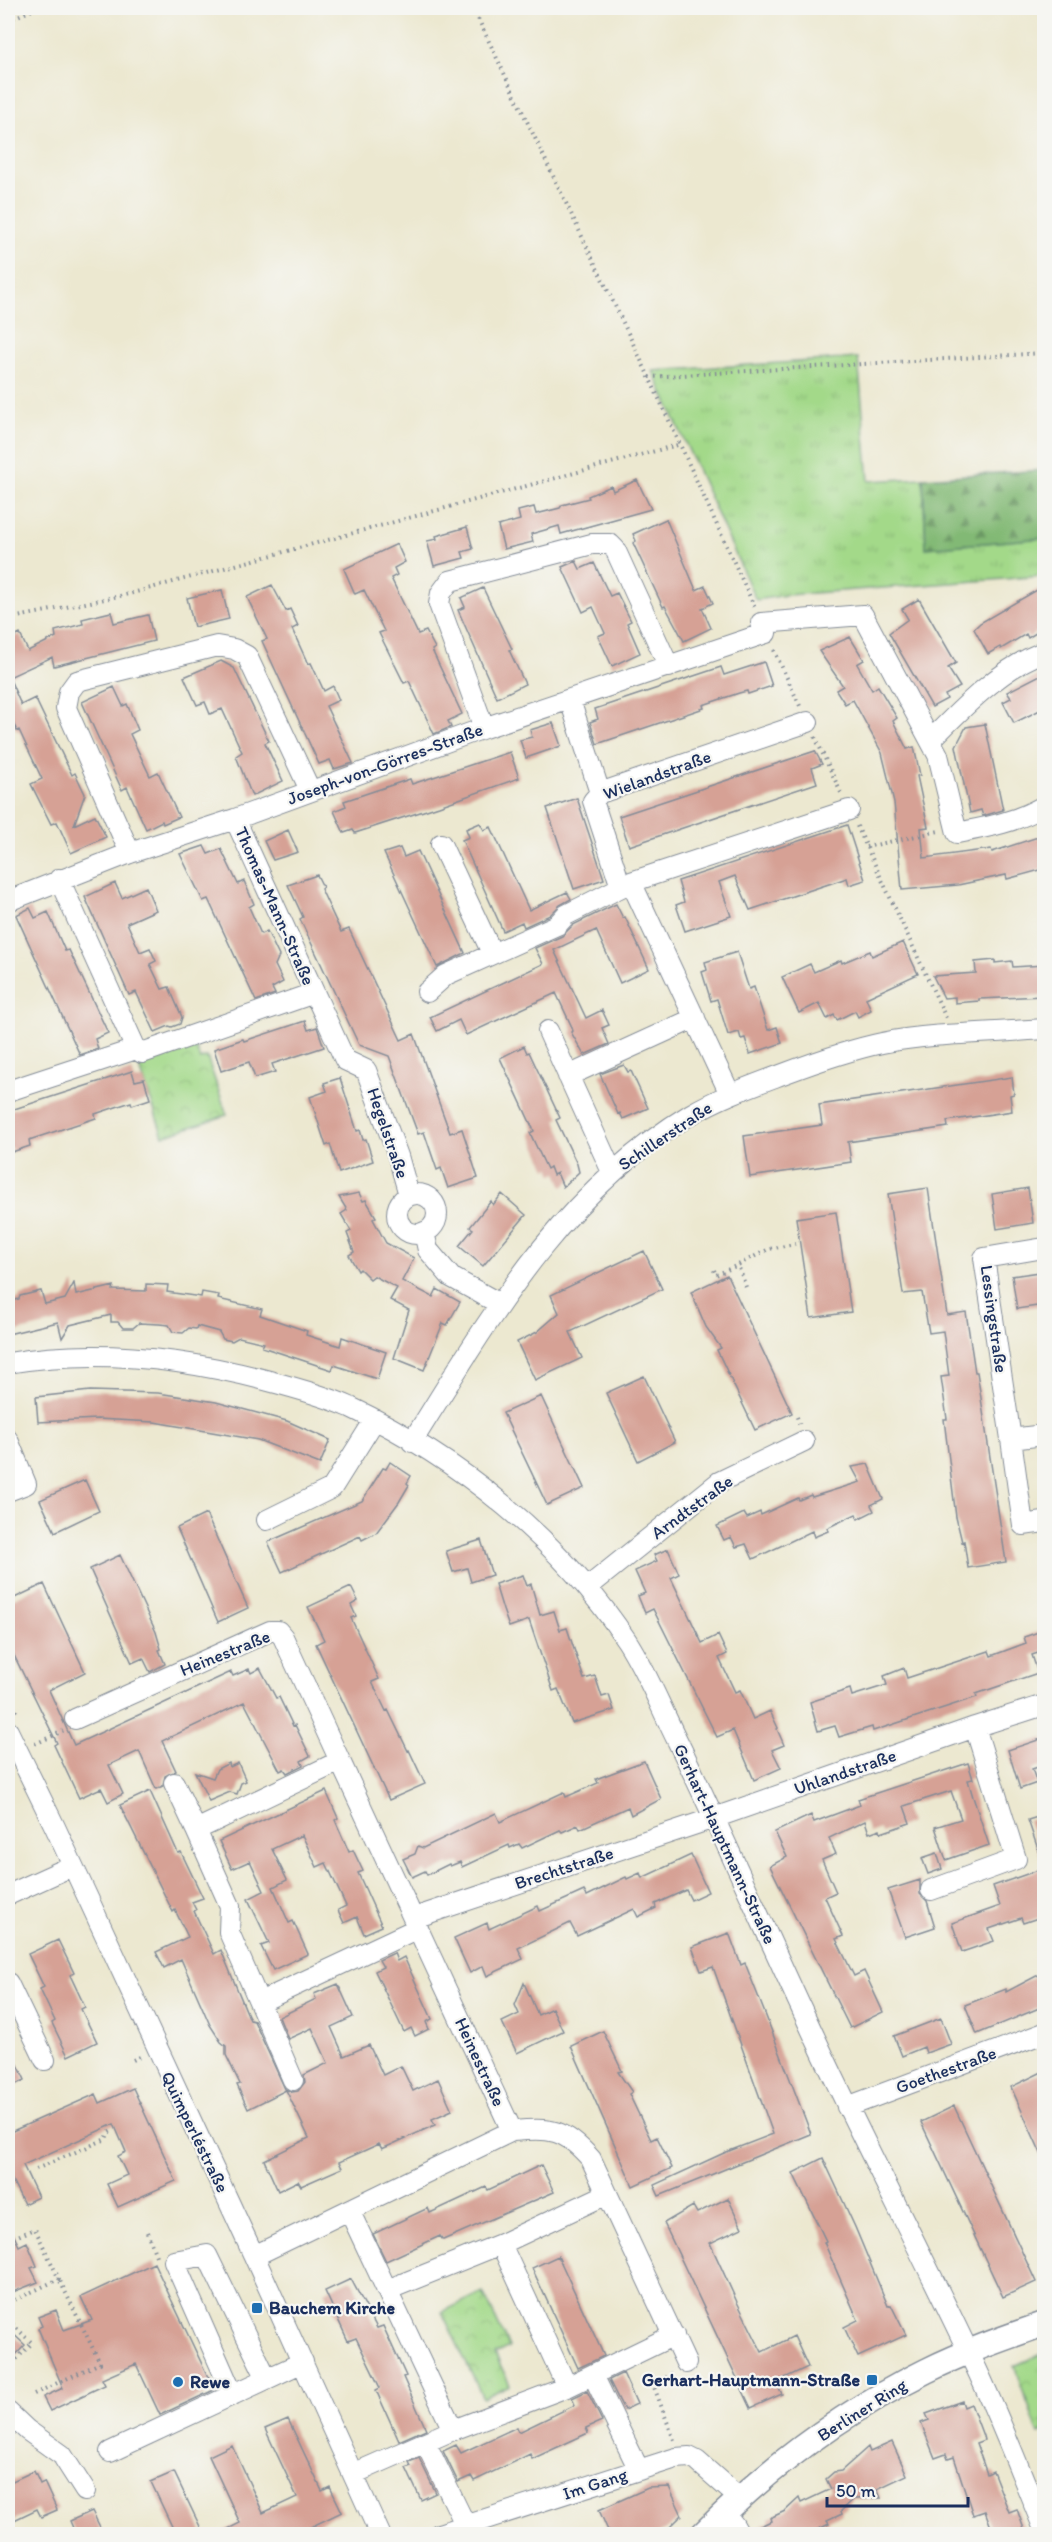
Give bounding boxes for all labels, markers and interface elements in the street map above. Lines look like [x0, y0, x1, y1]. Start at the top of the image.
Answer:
street label: Joseph-von-Görres-Straße [284, 718, 486, 810]
street label: Wielandstraße [600, 745, 714, 805]
street label: Thomas-Mann-Straße [230, 823, 320, 989]
street label: Hegelstraße [362, 1085, 414, 1181]
street label: Schillerstraße [614, 1097, 716, 1175]
street label: Lessingstraße [976, 1264, 1012, 1374]
street label: Arndtstraße [647, 1470, 737, 1544]
street label: Heinestraße [177, 1625, 273, 1681]
street label: Gerhart-Hauptmann-Straße [669, 1740, 781, 1948]
street label: Uhlandstraße [791, 1744, 899, 1800]
street label: Brechtstraße [512, 1842, 616, 1894]
street label: Heinestraße [450, 2014, 510, 2110]
street label: Goethestraße [893, 2042, 999, 2098]
street label: Quimperléstraße [156, 2068, 234, 2196]
place label: Bauchem Kirche [269, 2297, 395, 2319]
marker: Bauchem Kirche [250, 2301, 264, 2315]
place label: Gerhart-Hauptmann-Straße [642, 2369, 860, 2391]
place label: Rewe [190, 2371, 231, 2393]
street label: Berliner Ring [813, 2373, 911, 2446]
marker: Gerhart-Hauptmann-Straße [865, 2373, 879, 2387]
marker: Rewe [171, 2375, 185, 2389]
street label: Im Gang [560, 2463, 631, 2505]
scale bar [827, 2470, 968, 2508]
text: 50 m [836, 2480, 876, 2502]

